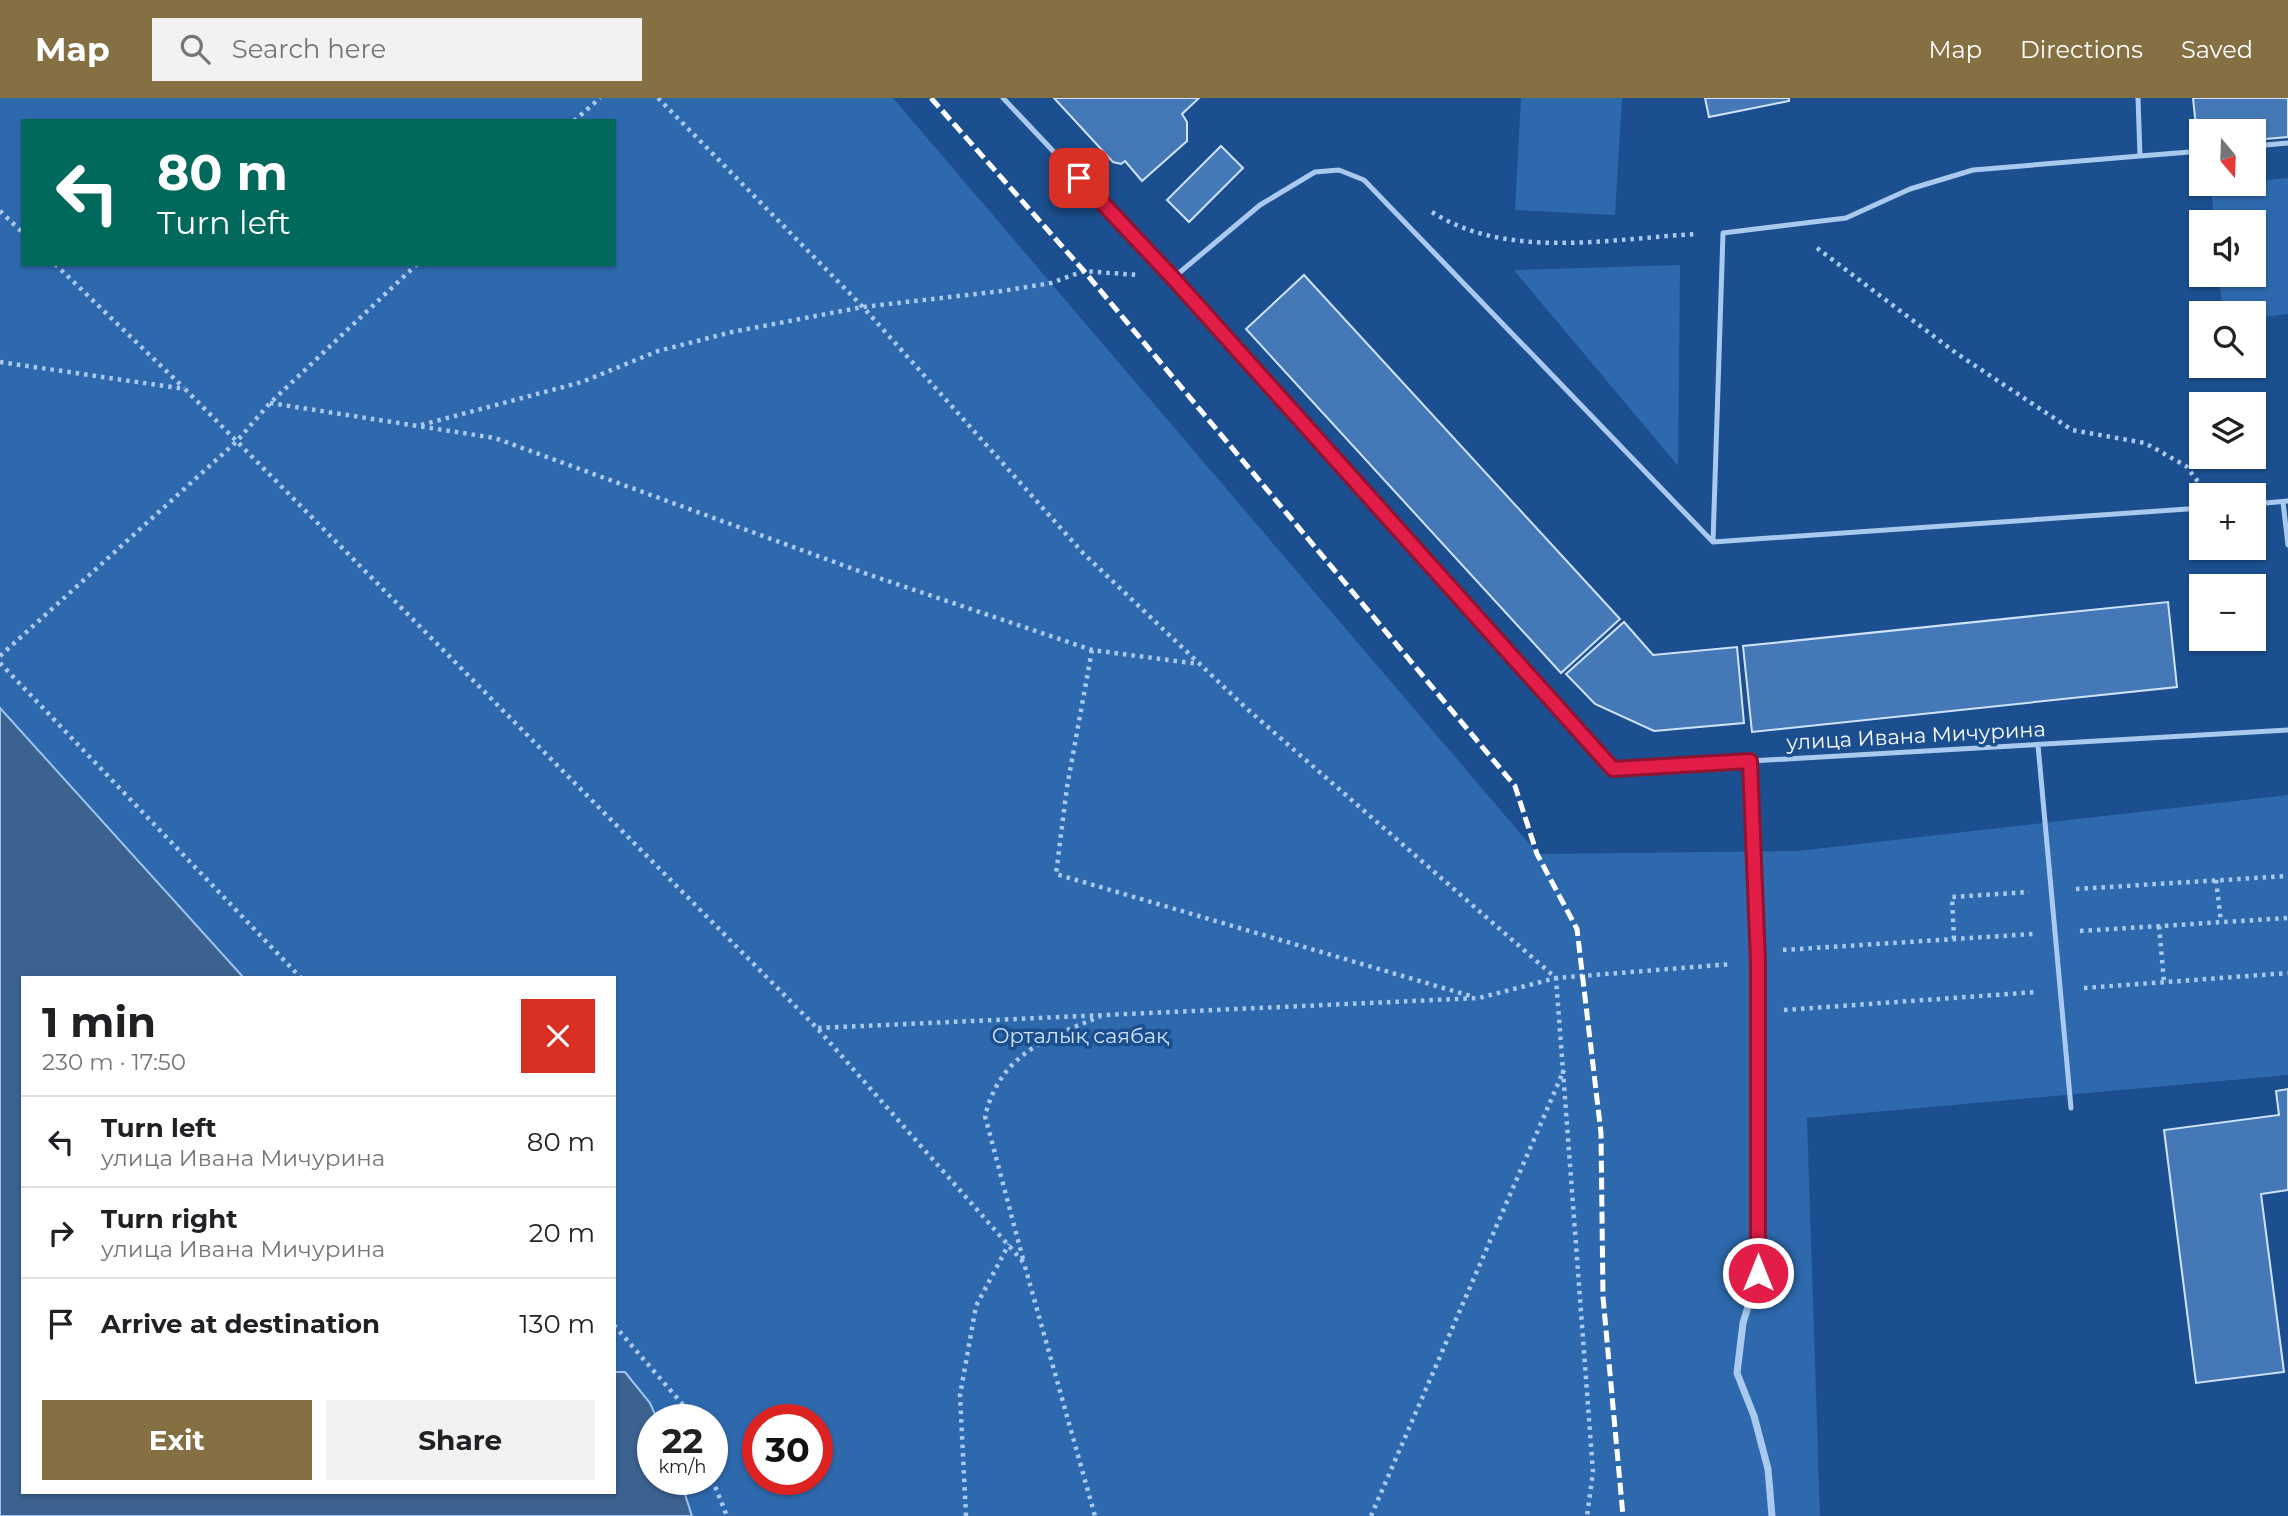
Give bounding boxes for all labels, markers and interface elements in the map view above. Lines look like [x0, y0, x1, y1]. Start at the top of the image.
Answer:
search box [152, 18, 642, 81]
text: Map [35, 29, 110, 69]
icon: search [176, 30, 214, 68]
text: Search here [232, 33, 386, 65]
text: Map [1929, 35, 1982, 64]
text: Directions [2020, 35, 2143, 64]
text: Saved [2181, 35, 2253, 64]
north arrow [2189, 119, 2266, 196]
map controls [2189, 119, 2266, 651]
text: 80 m [157, 143, 288, 202]
icon: left [42, 147, 133, 238]
pin [1049, 148, 1109, 208]
icon: arrive [1060, 159, 1098, 197]
text: Turn left [157, 203, 291, 242]
button: sound [2189, 210, 2266, 287]
button: search [2189, 301, 2266, 378]
button: layers [2189, 392, 2266, 469]
button: + [2189, 483, 2266, 560]
button: − [2189, 574, 2266, 651]
street label: улица Ивана Мичурина [1785, 716, 2046, 755]
text: 1 min [42, 996, 156, 1048]
button: close [521, 999, 595, 1073]
park label: Орталық саябақ [992, 1023, 1169, 1048]
text: 230 m · 17:50 [42, 1048, 186, 1076]
text: Turn left [101, 1112, 217, 1144]
icon: left [42, 1123, 80, 1161]
text: 80 m [527, 1126, 595, 1158]
text: улица Ивана Мичурина [101, 1144, 385, 1172]
text: Turn right [101, 1203, 237, 1235]
icon: right [42, 1214, 80, 1252]
text: 20 m [529, 1217, 595, 1249]
text: улица Ивана Мичурина [101, 1235, 385, 1263]
position arrow [1721, 1236, 1795, 1310]
icon: arrive [42, 1305, 80, 1343]
text: Arrive at destination [101, 1308, 380, 1340]
text: 130 m [519, 1308, 595, 1340]
button: Exit [42, 1400, 312, 1480]
button: Share [326, 1400, 595, 1480]
speed limit sign: 30 [742, 1404, 833, 1495]
text: 22 [662, 1419, 703, 1462]
text: km/h [658, 1456, 707, 1478]

